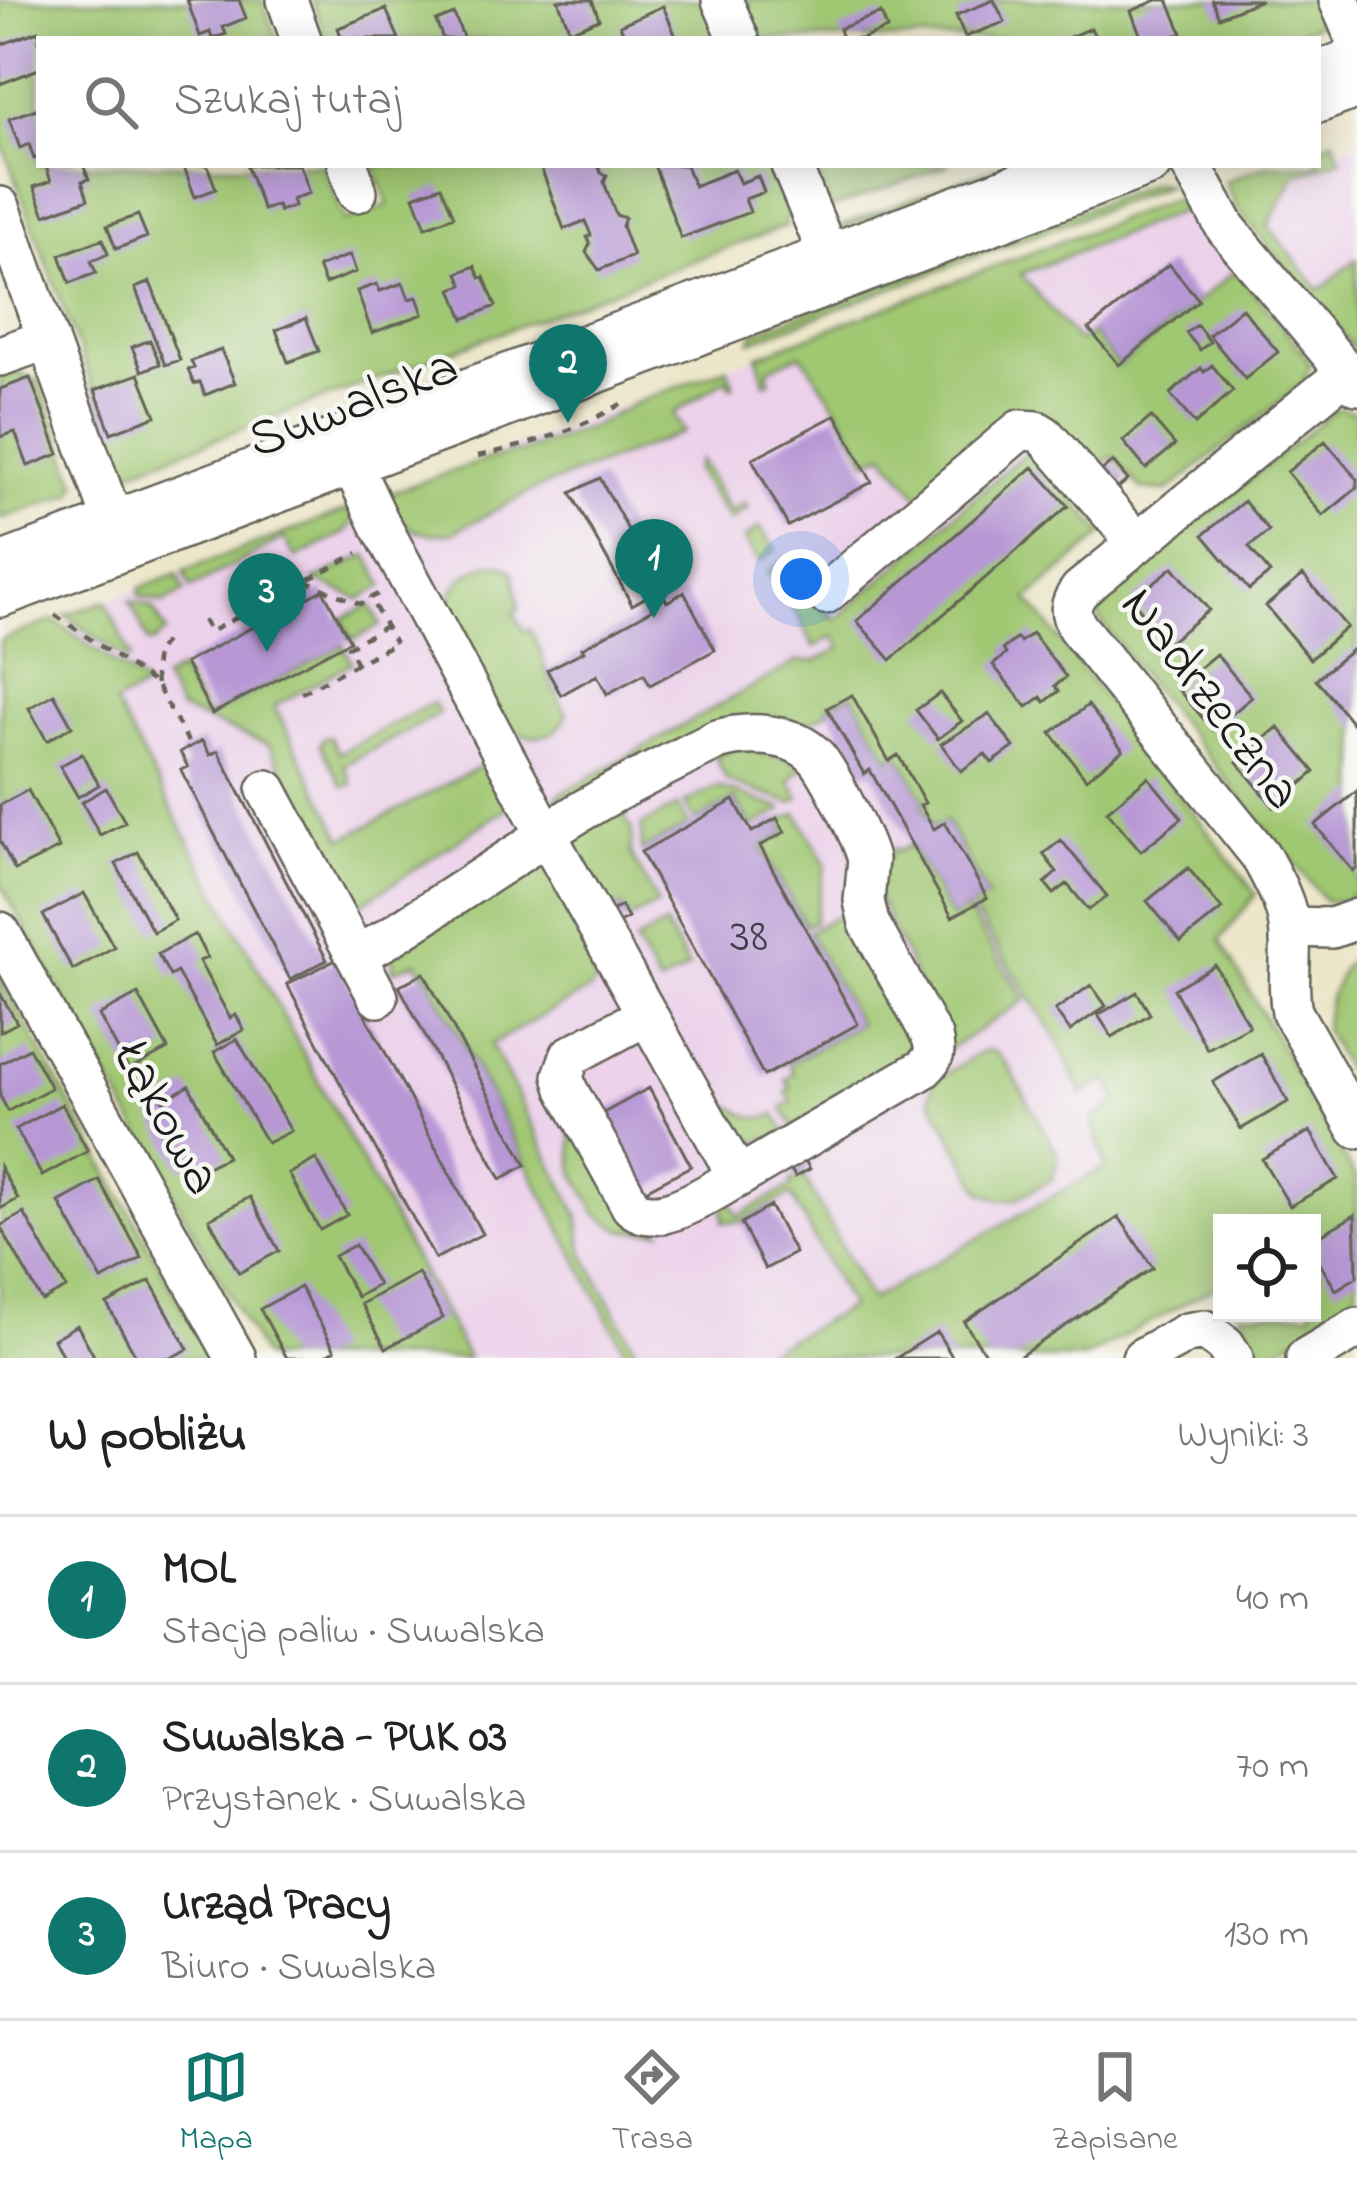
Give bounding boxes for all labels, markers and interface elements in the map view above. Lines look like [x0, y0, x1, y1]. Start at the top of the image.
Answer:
search box [36, 36, 1321, 168]
icon: search [78, 69, 144, 135]
text: Szukaj tutaj [174, 69, 401, 135]
pin: 2 [529, 324, 607, 423]
street label: Suwalska [238, 330, 470, 482]
pin: 1 [615, 519, 693, 618]
your location [771, 549, 831, 609]
pin: 3 [228, 553, 306, 652]
street label: Nadrzeczna [1099, 572, 1319, 828]
house number: 38 [730, 903, 768, 973]
street label: Łąkowa [90, 1027, 239, 1210]
map controls [1213, 1214, 1321, 1322]
button: locate [1213, 1214, 1321, 1322]
text: W pobliżu [48, 1399, 247, 1474]
text: Wyniki: 3 [1178, 1408, 1309, 1465]
text: MOL [162, 1538, 236, 1604]
text: 1 [81, 1571, 93, 1628]
text: 40 m [1236, 1571, 1309, 1628]
text: Stacja paliw · Suwalska [162, 1604, 545, 1661]
text: Suwalska - PUK 03 [162, 1706, 507, 1772]
text: 2 [77, 1739, 97, 1796]
text: 70 m [1236, 1739, 1309, 1796]
text: Przystanek · Suwalska [162, 1772, 526, 1829]
text: Urząd Pracy [162, 1874, 391, 1940]
text: 3 [79, 1907, 95, 1964]
text: 130 m [1224, 1907, 1309, 1964]
text: Biuro · Suwalska [162, 1940, 436, 1997]
tab: Mapa [179, 2044, 253, 2164]
tab: Trasa [611, 2044, 693, 2164]
tab: Zapisane [1052, 2044, 1178, 2164]

